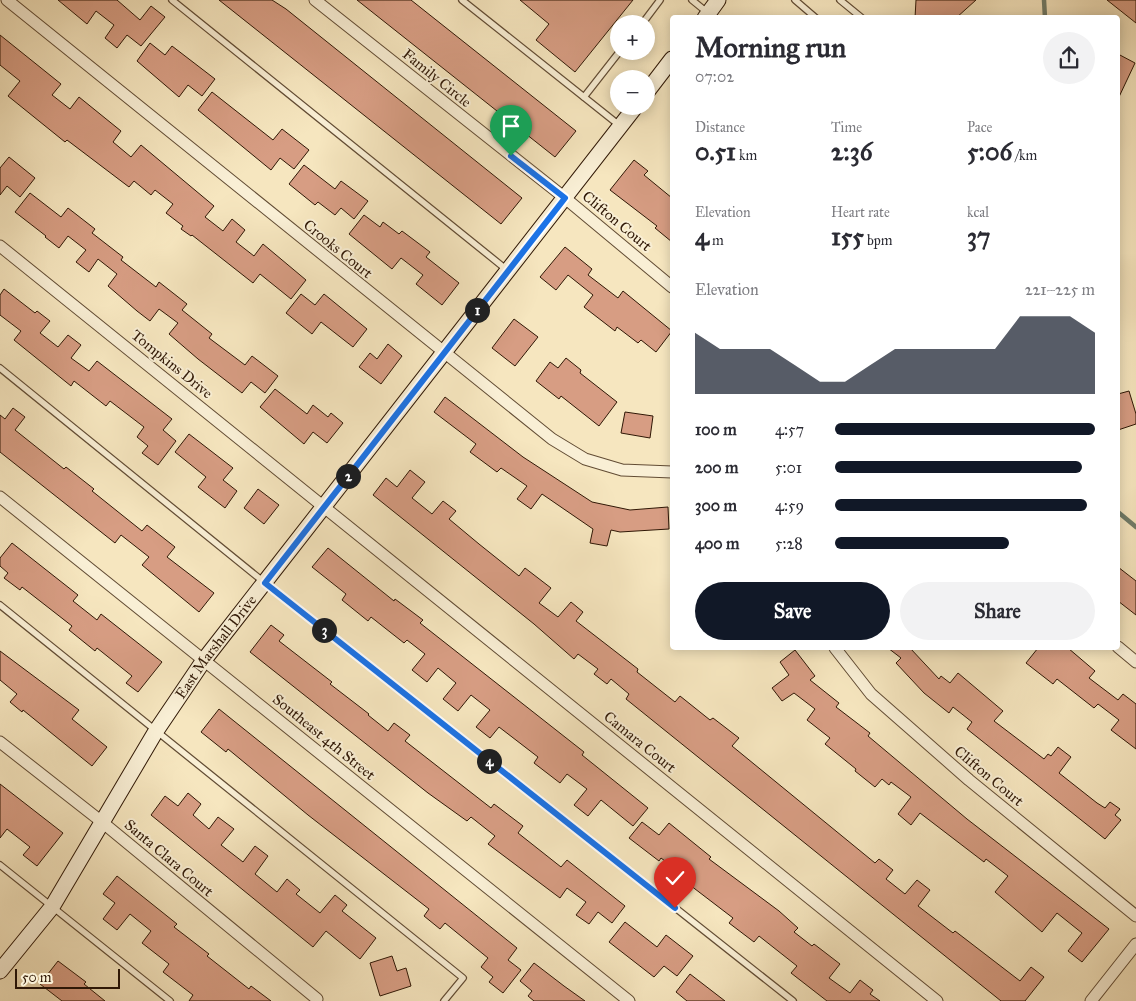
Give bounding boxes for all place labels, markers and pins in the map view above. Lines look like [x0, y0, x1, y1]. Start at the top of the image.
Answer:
pin [490, 105, 532, 156]
pin: 1 [464, 298, 490, 322]
pin: 2 [336, 464, 360, 488]
pin: 3 [312, 618, 336, 642]
pin: 4 [476, 748, 502, 774]
pin [654, 857, 696, 908]

